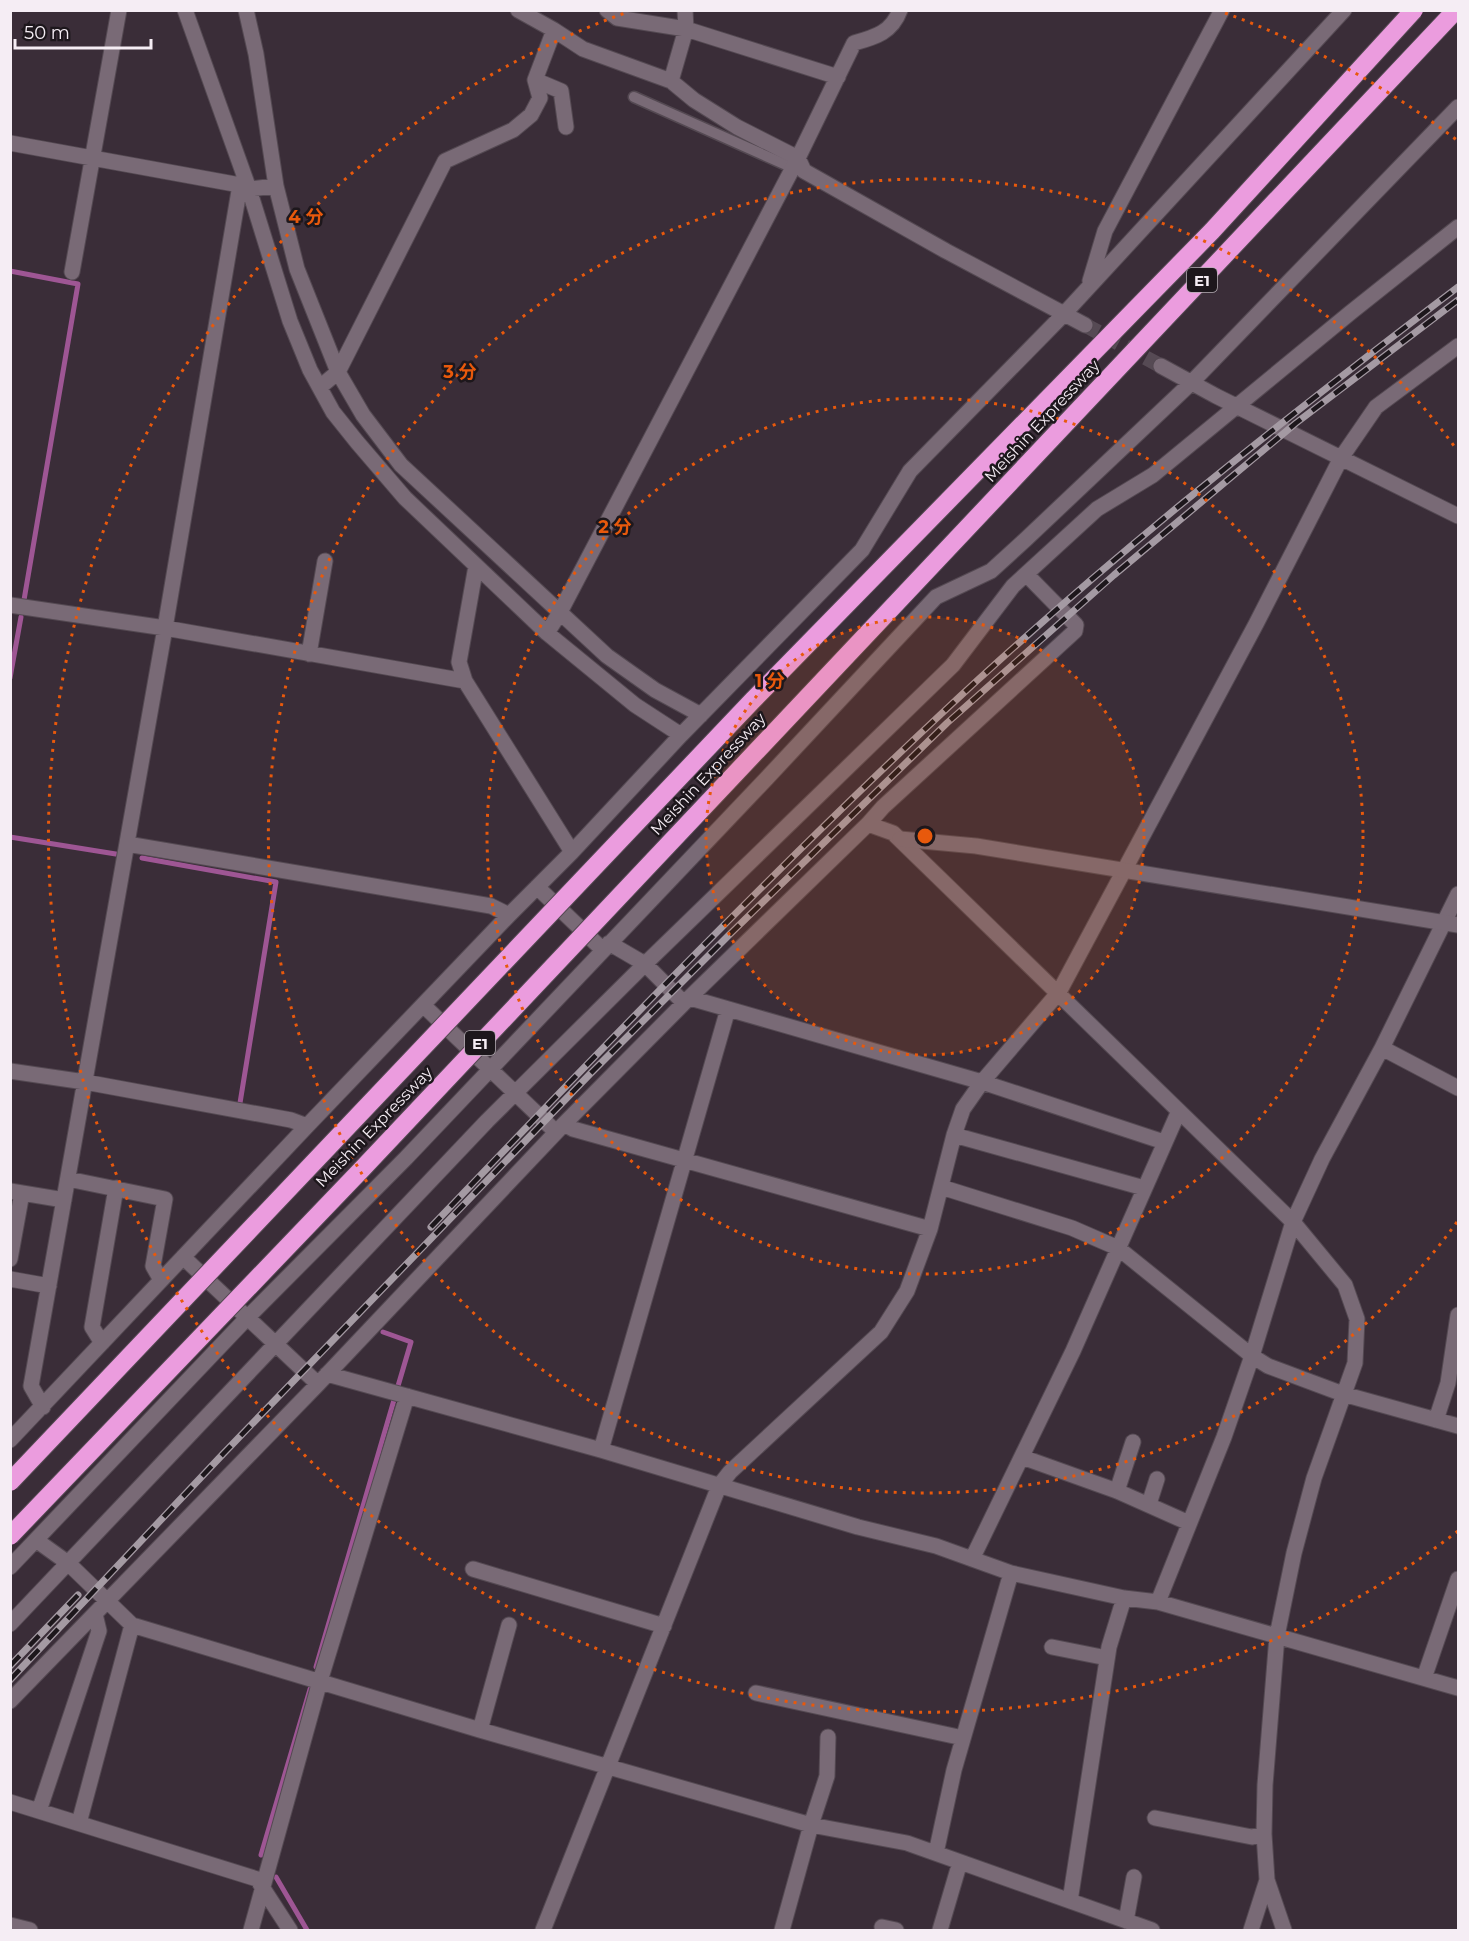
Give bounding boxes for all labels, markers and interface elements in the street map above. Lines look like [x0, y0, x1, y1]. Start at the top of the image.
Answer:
scale bar [15, 12, 152, 50]
text: 50 m [24, 22, 70, 44]
text: 4 分 [288, 206, 324, 228]
road number: E1 [1187, 268, 1217, 292]
street label: Meishin Expressway [981, 356, 1104, 486]
text: 3 分 [442, 361, 477, 383]
text: 2 分 [598, 516, 632, 538]
text: 1 分 [755, 670, 785, 692]
street label: Meishin Expressway [647, 709, 770, 839]
centre of rings [915, 826, 935, 846]
road number: E1 [465, 1031, 495, 1055]
street label: Meishin Expressway [312, 1063, 437, 1191]

